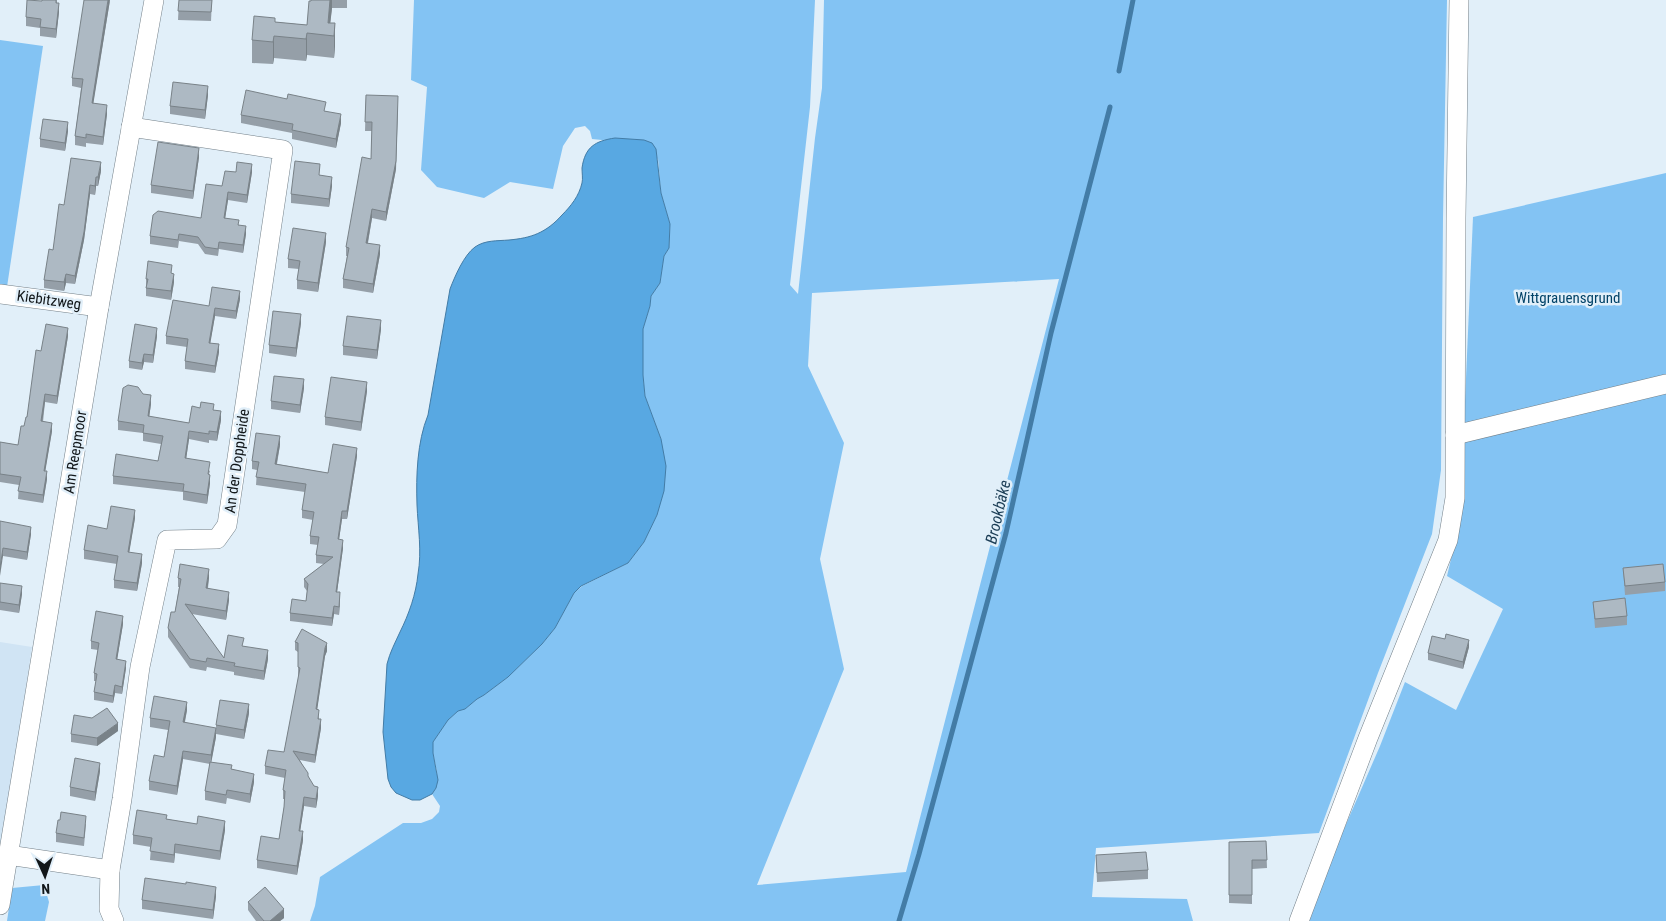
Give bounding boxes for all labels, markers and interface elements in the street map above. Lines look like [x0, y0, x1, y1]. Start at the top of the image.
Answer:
street label: Kiebitzweg [16, 287, 82, 313]
park label: Wittgrauensgrund [1516, 289, 1620, 307]
street label: An der Doppheide [221, 408, 253, 514]
street label: Am Reepmoor [60, 409, 91, 495]
water label: Brookbäke [981, 478, 1015, 546]
north arrow [20, 851, 70, 901]
text: N [41, 881, 50, 897]

